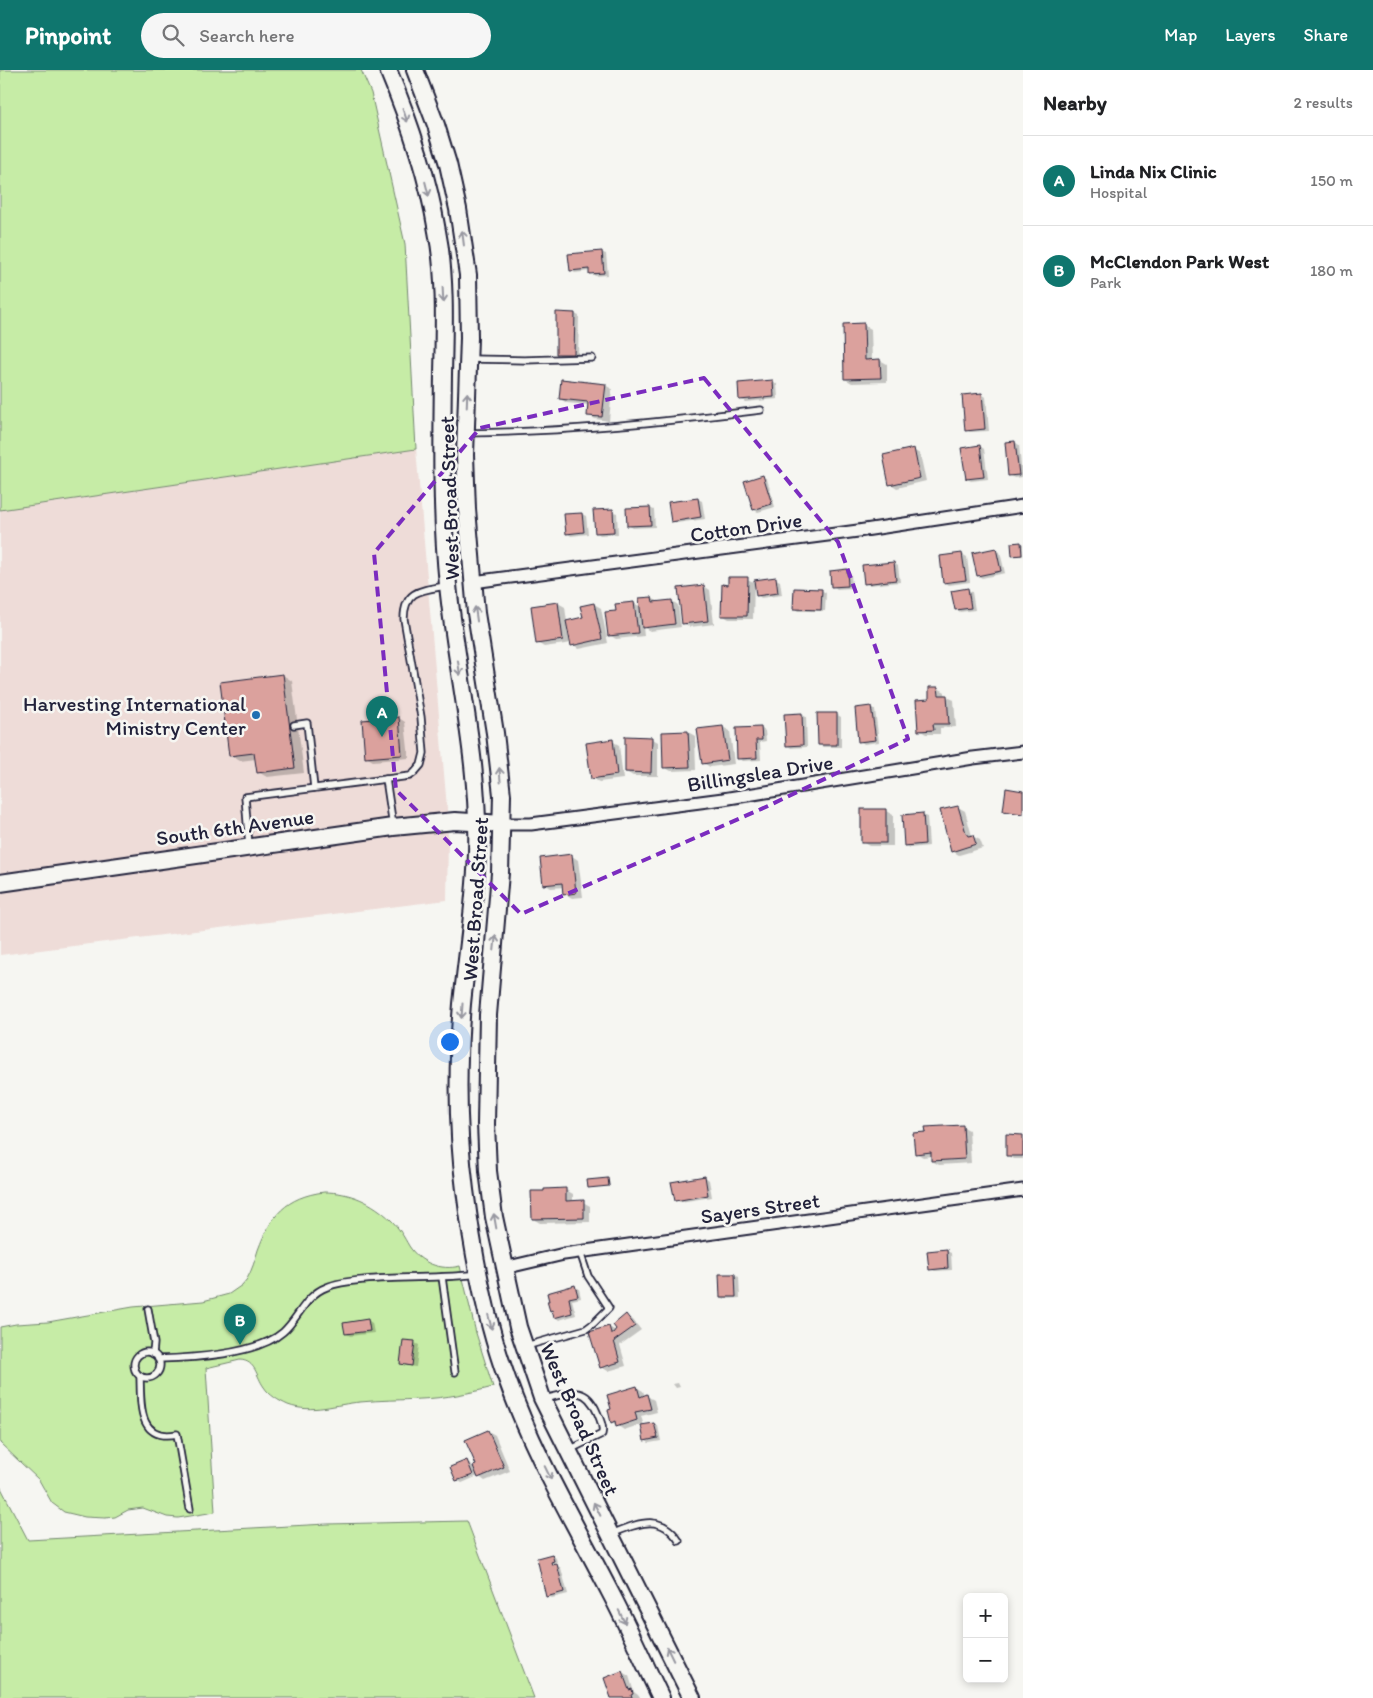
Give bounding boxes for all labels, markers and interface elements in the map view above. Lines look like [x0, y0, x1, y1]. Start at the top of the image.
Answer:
search box [141, 13, 491, 58]
text: Pinpoint [25, 21, 111, 50]
icon: search [159, 21, 187, 49]
text: Search here [199, 24, 294, 47]
text: Map [1164, 24, 1197, 46]
text: Layers [1225, 24, 1275, 46]
text: Share [1303, 24, 1348, 46]
text: Nearby [1043, 90, 1107, 115]
text: 2 results [1293, 93, 1353, 112]
one-way arrow [401, 107, 410, 123]
text: Linda Nix Clinic [1090, 160, 1217, 183]
text: A [1054, 171, 1064, 190]
text: 150 m [1310, 171, 1353, 190]
one-way arrow [423, 180, 432, 196]
text: Hospital [1090, 183, 1147, 202]
one-way arrow [458, 230, 468, 246]
text: McClendon Park West [1090, 250, 1269, 273]
text: B [1054, 261, 1064, 280]
text: 180 m [1310, 261, 1353, 280]
text: Park [1090, 273, 1121, 292]
one-way arrow [438, 286, 447, 302]
one-way arrow [462, 392, 472, 408]
street label: West Broad Street [434, 415, 464, 581]
street label: Cotton Drive [688, 507, 804, 547]
one-way arrow [471, 607, 481, 623]
one-way arrow [454, 660, 464, 676]
place label: Harvesting International Ministry Center [23, 691, 246, 740]
pin: A [366, 696, 398, 737]
marker: Harvesting International Ministry Center [250, 709, 262, 721]
street label: Billingslea Drive [685, 749, 835, 797]
one-way arrow [495, 767, 505, 783]
street label: South 6th Avenue [154, 804, 316, 850]
street label: West Broad Street [457, 816, 493, 982]
one-way arrow [490, 935, 500, 951]
one-way arrow [457, 1002, 466, 1018]
your location [437, 1029, 463, 1055]
street label: Sayers Street [699, 1187, 821, 1229]
one-way arrow [489, 1213, 499, 1229]
pin: B [224, 1304, 256, 1345]
one-way arrow [486, 1313, 495, 1329]
street label: West Broad Street [535, 1339, 625, 1499]
one-way arrow [544, 1465, 553, 1480]
one-way arrow [592, 1502, 601, 1517]
map controls [963, 1593, 1008, 1683]
button: + [963, 1593, 1008, 1638]
one-way arrow [618, 1609, 628, 1624]
button: − [963, 1638, 1008, 1683]
one-way arrow [665, 1647, 674, 1662]

